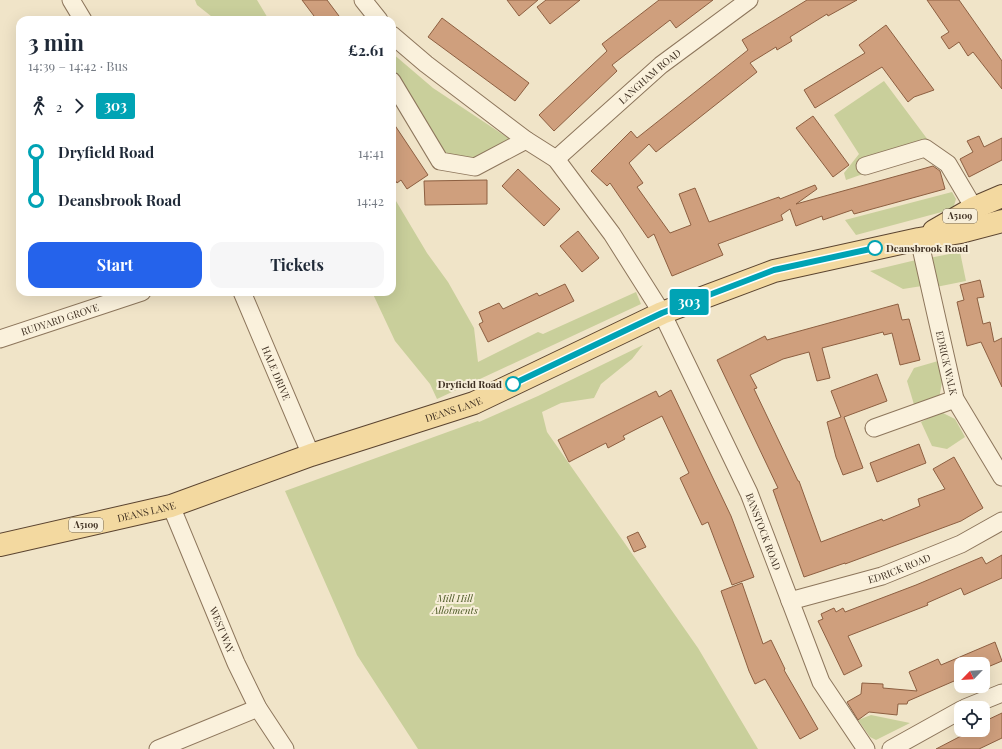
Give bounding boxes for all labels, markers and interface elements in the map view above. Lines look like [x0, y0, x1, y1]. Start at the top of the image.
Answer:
text: 3 min [28, 27, 84, 57]
text: £2.61 [348, 40, 384, 60]
street label: LANGHAM ROAD [615, 46, 684, 107]
text: 14:39 – 14:42 · Bus [28, 57, 128, 74]
icon: walk [28, 95, 50, 117]
icon: forward [68, 95, 90, 117]
text: 303 [104, 96, 127, 115]
text: 2 [56, 98, 62, 115]
text: Dryfield Road [58, 142, 154, 162]
text: 14:41 [358, 144, 384, 161]
text: Deansbrook Road [58, 190, 181, 210]
text: 14:42 [357, 192, 384, 209]
road number: A5109 [943, 209, 977, 223]
marker: Deansbrook Road [867, 240, 883, 256]
place label: Deansbrook Road [886, 241, 968, 255]
button: Start [28, 242, 202, 288]
button: Tickets [210, 242, 384, 288]
line badge: 303 [666, 289, 712, 315]
text: 303 [678, 292, 700, 311]
street label: RUDYARD GROVE [19, 300, 101, 339]
street label: EDRICK WALK [933, 329, 961, 397]
street label: HALE DRIVE [259, 344, 294, 402]
marker: Dryfield Road [505, 376, 521, 392]
place label: Dryfield Road [438, 377, 502, 391]
street label: DEANS LANE [423, 393, 484, 425]
street label: BANSTOCK ROAD [743, 491, 785, 572]
street label: DEANS LANE [116, 498, 177, 525]
road number: A5109 [69, 518, 103, 532]
street label: EDRICK ROAD [866, 550, 933, 587]
park label: Mill Hill Allotments [431, 591, 478, 617]
street label: WEST WAY [206, 604, 238, 655]
north arrow [954, 657, 990, 693]
map controls [954, 657, 990, 737]
button: locate [954, 701, 990, 737]

